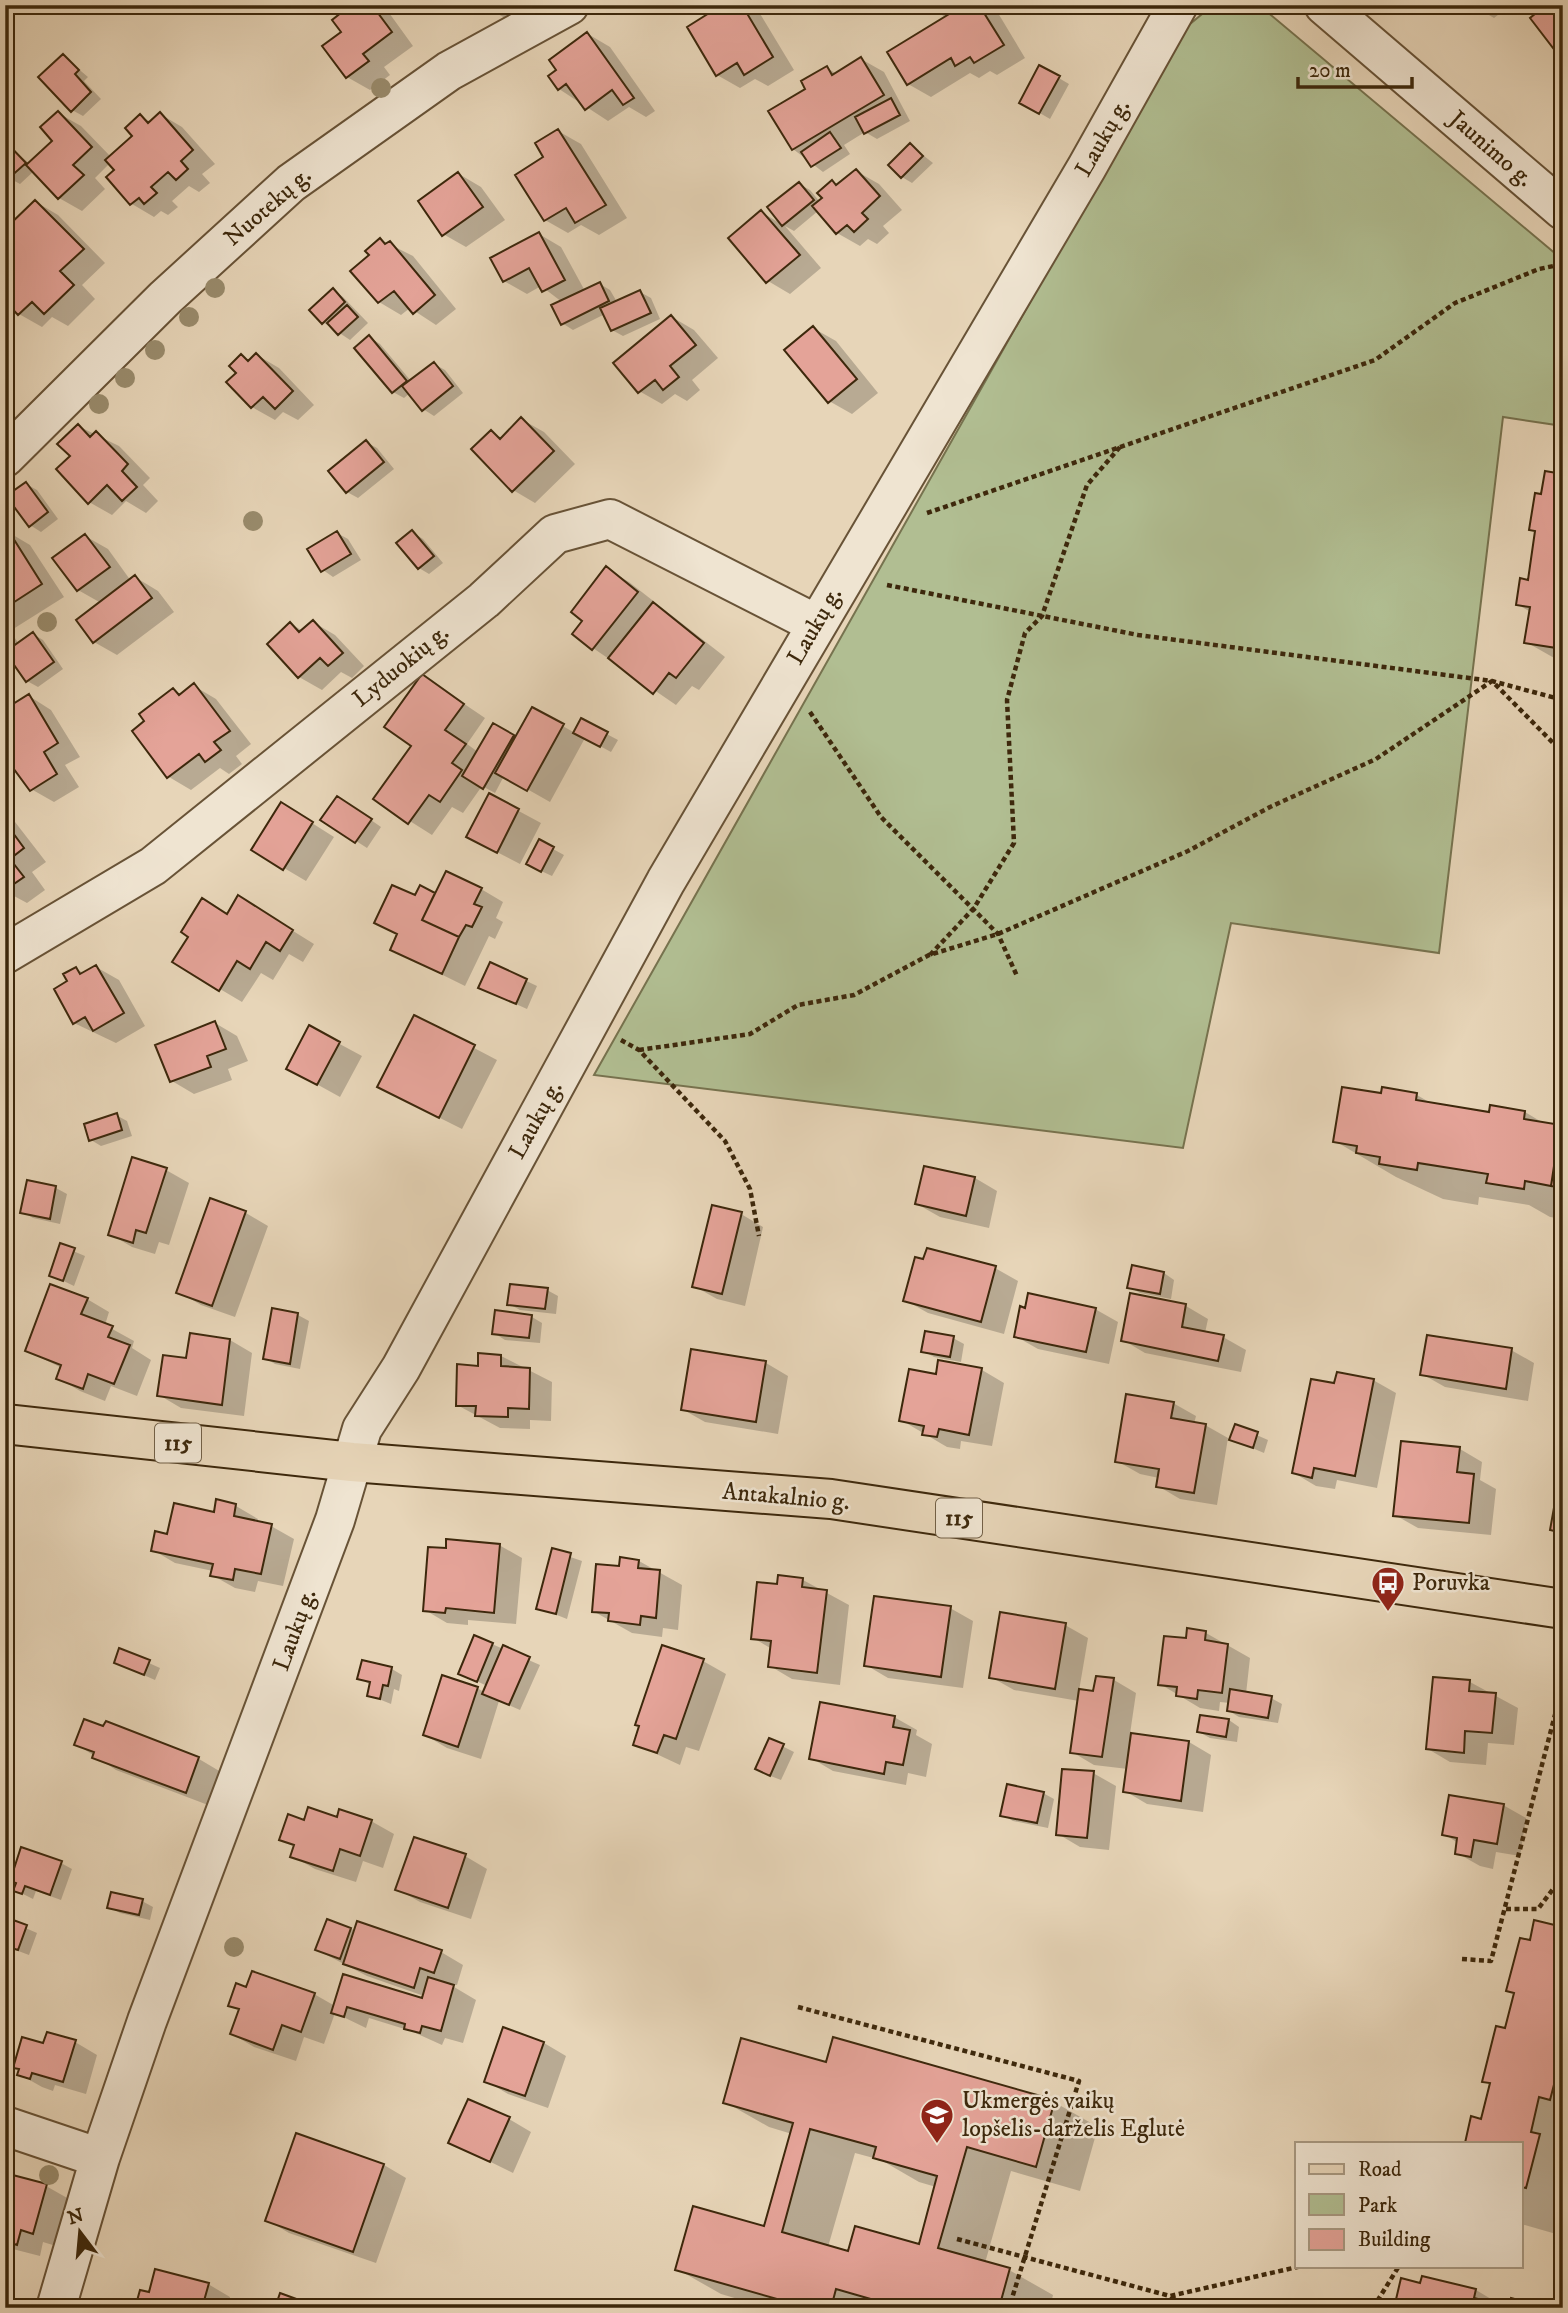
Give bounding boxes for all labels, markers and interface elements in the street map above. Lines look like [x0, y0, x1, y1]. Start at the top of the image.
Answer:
scale bar [1298, 46, 1412, 90]
text: 20 m [1309, 58, 1351, 84]
street label: Laukų g. [1069, 94, 1137, 182]
street label: Jaunimo g. [1441, 103, 1539, 194]
street label: Nuotekų g. [218, 161, 318, 253]
street label: Laukų g. [781, 582, 849, 670]
street label: Lyduokių g. [347, 618, 455, 714]
street label: Laukų g. [502, 1076, 570, 1164]
road number: 115 [155, 1424, 201, 1462]
street label: Antakalnio g. [721, 1476, 851, 1518]
road number: 115 [936, 1498, 982, 1538]
bus stop icon: Poruvka [1369, 1564, 1407, 1613]
place label: Poruvka [1412, 1568, 1491, 1598]
street label: Laukų g. [266, 1585, 324, 1675]
place label: Ukmergės vaikų lopšelis-darželis Eglutė [962, 2086, 1185, 2144]
school or university icon: Ukmergės vaikų lopšelis-darželis Eglutė [918, 2096, 956, 2145]
legend [1295, 2142, 1522, 2268]
text: Road [1358, 2157, 1402, 2183]
text: Park [1358, 2193, 1398, 2219]
north arrow [46, 2198, 116, 2268]
text: N [65, 2204, 87, 2230]
text: Building [1358, 2227, 1431, 2253]

